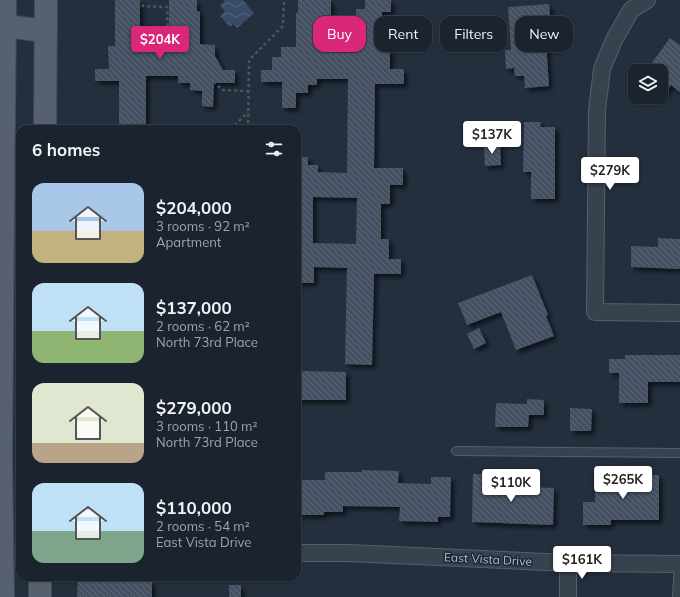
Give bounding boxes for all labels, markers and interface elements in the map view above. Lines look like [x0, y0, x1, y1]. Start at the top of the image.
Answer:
chip: Buy [313, 16, 366, 52]
chip: Rent [374, 16, 432, 52]
chip: Filters [440, 16, 507, 52]
chip: New [515, 16, 573, 52]
pin: $204K [132, 26, 188, 60]
text: $204K [140, 31, 180, 47]
map controls [628, 64, 668, 104]
button: layers [628, 64, 668, 104]
pin: $137K [464, 121, 520, 155]
text: $137K [472, 126, 512, 142]
icon: filters [263, 138, 285, 160]
text: 6 homes [32, 139, 100, 160]
pin: $279K [582, 157, 638, 191]
text: $279K [590, 162, 630, 178]
text: $204,000 [156, 197, 232, 218]
icon: home [64, 199, 112, 247]
text: 3 rooms · 92 m² [156, 218, 250, 234]
text: Apartment [156, 234, 221, 250]
text: $137,000 [156, 297, 232, 318]
icon: home [64, 299, 112, 347]
text: 2 rooms · 62 m² [156, 318, 250, 334]
text: North 73rd Place [156, 334, 258, 350]
text: $279,000 [156, 397, 232, 418]
icon: home [64, 399, 112, 447]
text: 3 rooms · 110 m² [156, 418, 257, 434]
text: North 73rd Place [156, 434, 258, 450]
pin: $265K [595, 466, 651, 500]
pin: $110K [483, 469, 539, 503]
text: $265K [603, 471, 643, 487]
text: $110K [491, 474, 531, 490]
text: $110,000 [156, 497, 232, 518]
icon: home [64, 499, 112, 547]
text: 2 rooms · 54 m² [156, 518, 250, 534]
text: East Vista Drive [156, 534, 251, 550]
pin: $161K [554, 546, 610, 580]
street label: East Vista Drive [444, 549, 532, 569]
text: $161K [562, 551, 602, 567]

